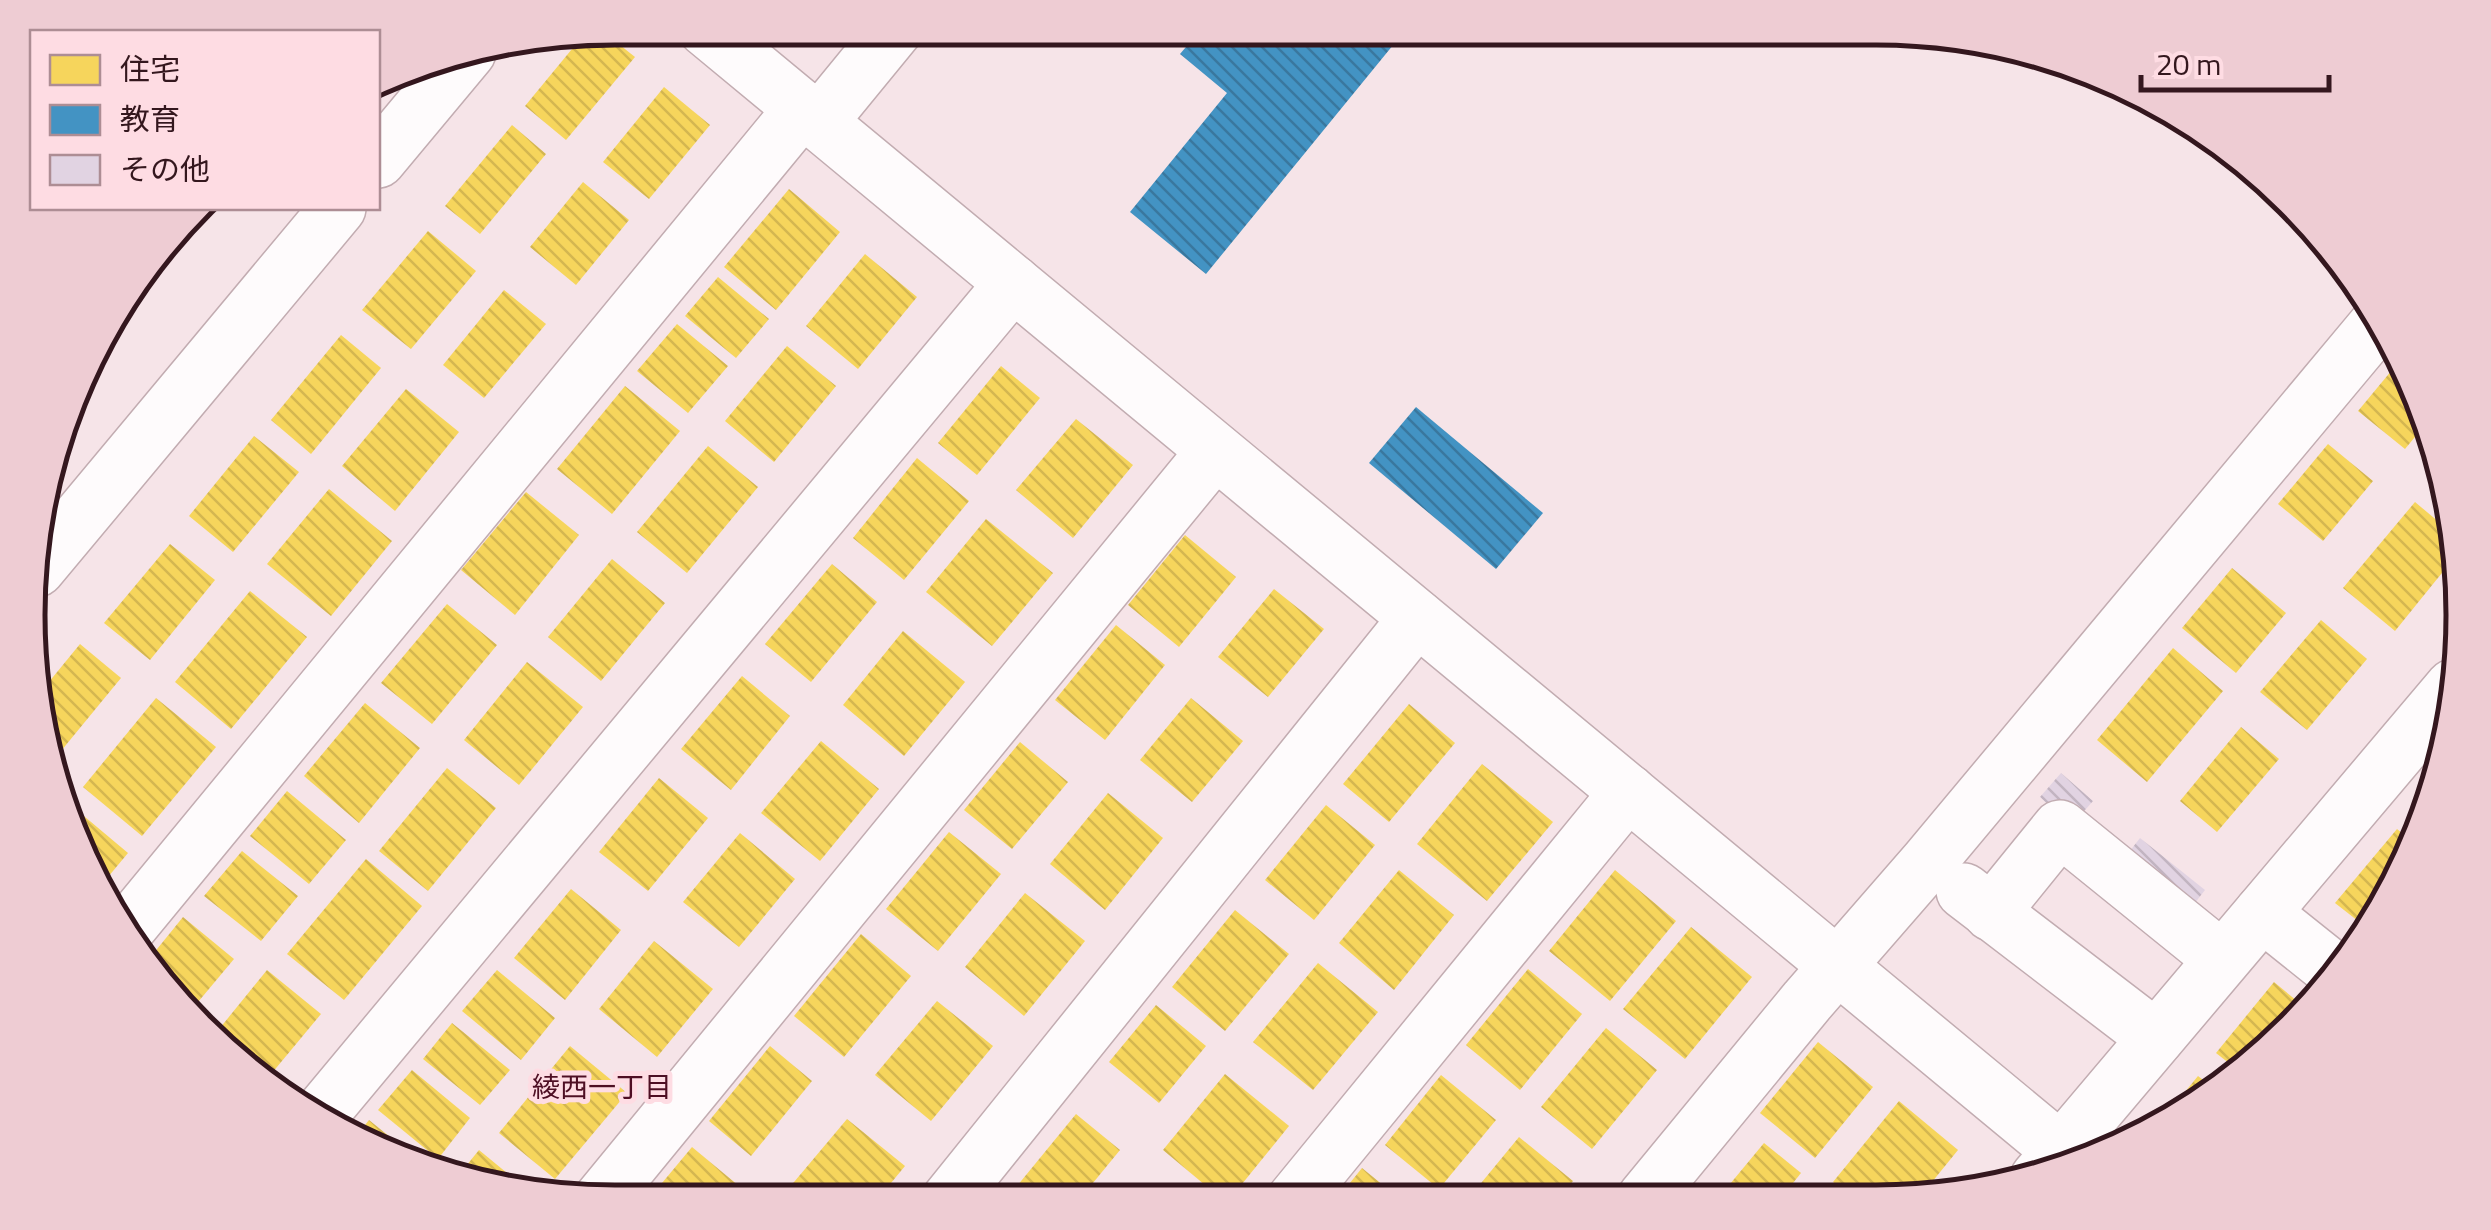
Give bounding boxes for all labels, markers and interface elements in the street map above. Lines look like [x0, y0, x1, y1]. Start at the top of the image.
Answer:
legend [30, 30, 380, 210]
scale bar [2141, 30, 2328, 92]
text: 20 m [2156, 41, 2221, 87]
text: 住宅 [120, 46, 180, 92]
text: 教育 [120, 96, 180, 142]
text: その他 [120, 146, 210, 192]
district label: 綾西一丁目 [532, 1065, 672, 1108]

